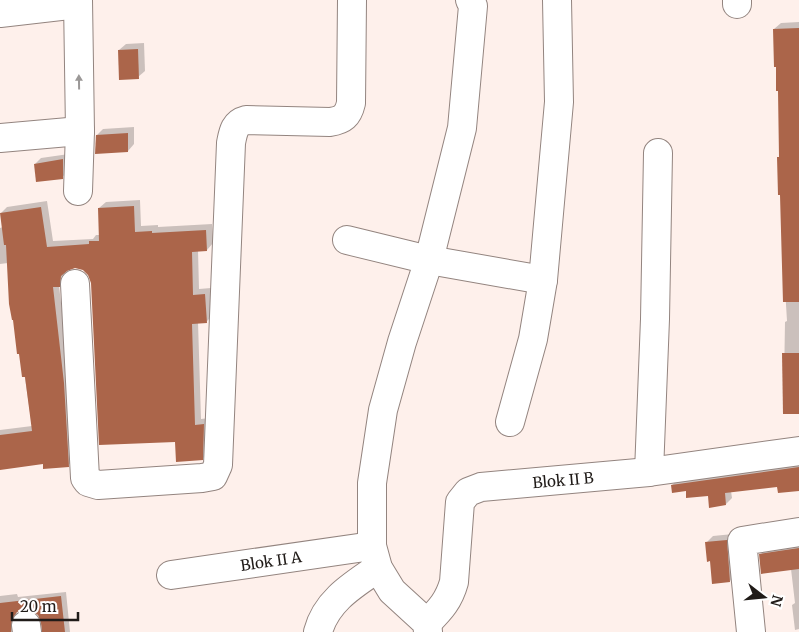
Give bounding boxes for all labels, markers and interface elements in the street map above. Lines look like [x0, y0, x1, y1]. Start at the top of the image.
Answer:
one-way arrow [75, 74, 83, 90]
street label: Blok II B [532, 468, 594, 492]
street label: Blok II A [239, 547, 303, 574]
north arrow [739, 572, 789, 622]
scale bar [12, 590, 79, 622]
text: N [766, 593, 787, 608]
text: 20 m [20, 597, 57, 616]

